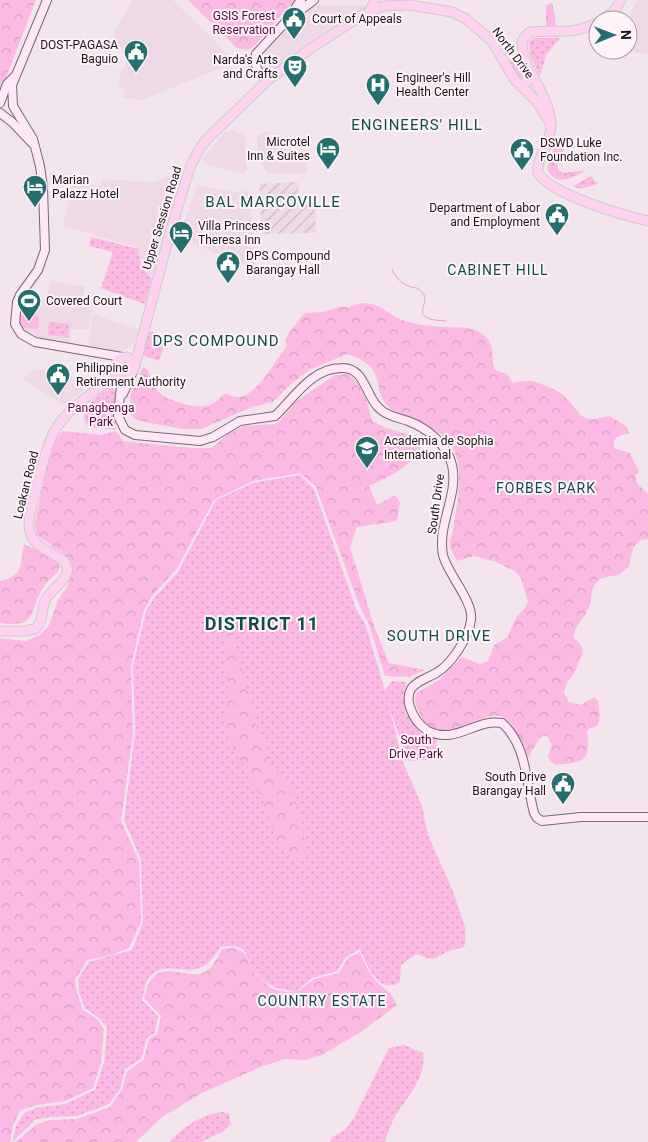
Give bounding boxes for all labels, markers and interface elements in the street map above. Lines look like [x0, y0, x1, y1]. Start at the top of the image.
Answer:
public building icon: Court of Appeals [281, 6, 307, 40]
park label: GSIS Forest Reservation [212, 9, 276, 37]
north arrow [588, 10, 638, 60]
place label: Court of Appeals [312, 12, 402, 26]
street label: North Drive [489, 25, 537, 81]
text: N [618, 30, 634, 40]
place label: DOST-PAGASA Baguio [40, 38, 118, 66]
public building icon: DOST-PAGASA Baguio [123, 39, 149, 73]
place label: Narda's Arts and Crafts [213, 53, 278, 81]
theatre icon: Narda's Arts and Crafts [282, 54, 308, 88]
place label: Engineer's Hill Health Center [396, 71, 471, 99]
hospital icon: Engineer's Hill Health Center [365, 72, 391, 106]
district label: ENGINEERS' HILL [351, 116, 483, 134]
place label: Microtel Inn & Suites [247, 135, 310, 163]
hotel icon: Microtel Inn & Suites [315, 136, 341, 170]
place label: DSWD Luke Foundation Inc. [540, 136, 623, 164]
public building icon: DSWD Luke Foundation Inc. [509, 137, 535, 171]
street label: Upper Session Road [140, 165, 184, 271]
place label: Marian Palazz Hotel [52, 173, 119, 201]
hotel icon: Marian Palazz Hotel [22, 174, 48, 208]
district label: BAL MARCOVILLE [205, 193, 341, 211]
place label: Department of Labor and Employment [429, 201, 540, 229]
public building icon: Department of Labor and Employment [544, 202, 570, 236]
place label: Villa Princess Theresa Inn [198, 219, 270, 247]
hotel icon: Villa Princess Theresa Inn [168, 220, 194, 254]
place label: DPS Compound Barangay Hall [246, 249, 330, 277]
public building icon: DPS Compound Barangay Hall [215, 250, 241, 284]
district label: CABINET HILL [447, 262, 549, 278]
sports icon: Covered Court [16, 288, 42, 322]
place label: Covered Court [46, 294, 122, 308]
district label: DPS COMPOUND [152, 332, 280, 350]
place label: Philippine Retirement Authority [76, 361, 186, 389]
public building icon: Philippine Retirement Authority [45, 362, 71, 396]
park label: Panagbenga Park [68, 401, 134, 429]
place label: Academia de Sophia International [384, 434, 494, 462]
school or university icon: Academia de Sophia International [354, 435, 380, 469]
street label: Loakan Road [11, 450, 41, 520]
street label: South Drive [425, 473, 447, 535]
district label: FORBES PARK [496, 480, 596, 496]
district label: DISTRICT 11 [205, 613, 319, 634]
district label: SOUTH DRIVE [387, 627, 491, 645]
park label: South Drive Park [389, 733, 444, 761]
place label: South Drive Barangay Hall [472, 770, 546, 798]
public building icon: South Drive Barangay Hall [550, 771, 576, 805]
district label: COUNTRY ESTATE [258, 993, 386, 1009]

